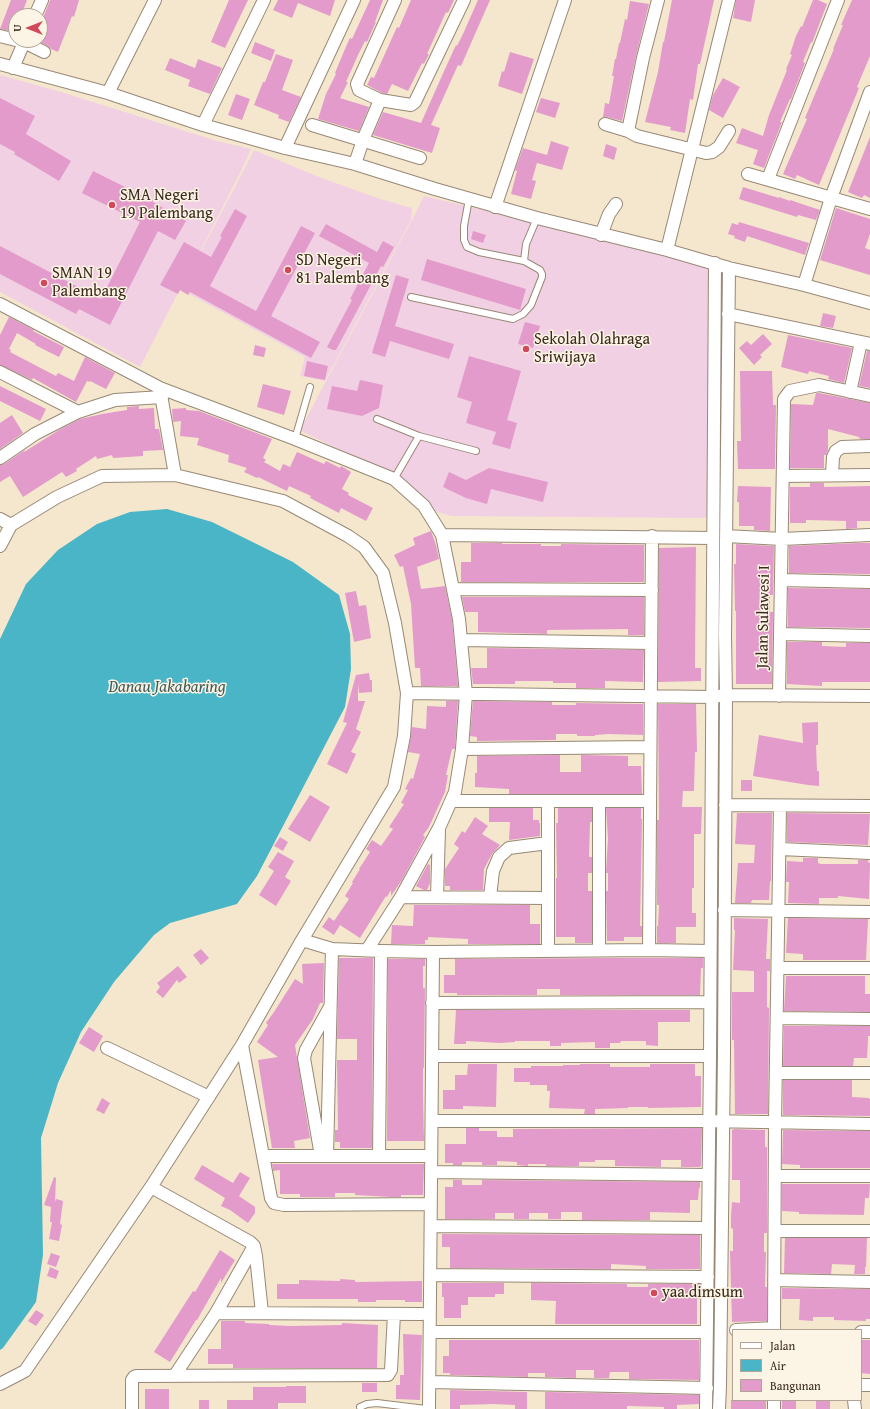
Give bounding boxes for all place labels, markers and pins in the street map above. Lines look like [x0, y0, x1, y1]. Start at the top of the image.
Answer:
place label: SMA Negeri 19 Palembang [120, 186, 213, 224]
marker: SMA Negeri 19 Palembang [107, 200, 117, 210]
place label: SD Negeri 81 Palembang [296, 251, 389, 289]
place label: SMAN 19 Palembang [52, 264, 126, 302]
marker: SD Negeri 81 Palembang [283, 265, 293, 275]
marker: SMAN 19 Palembang [39, 278, 49, 288]
place label: Sekolah Olahraga Sriwijaya [534, 330, 650, 368]
marker: Sekolah Olahraga Sriwijaya [521, 344, 531, 354]
place label: yaa.dimsum [662, 1283, 743, 1303]
marker: yaa.dimsum [649, 1288, 659, 1298]

